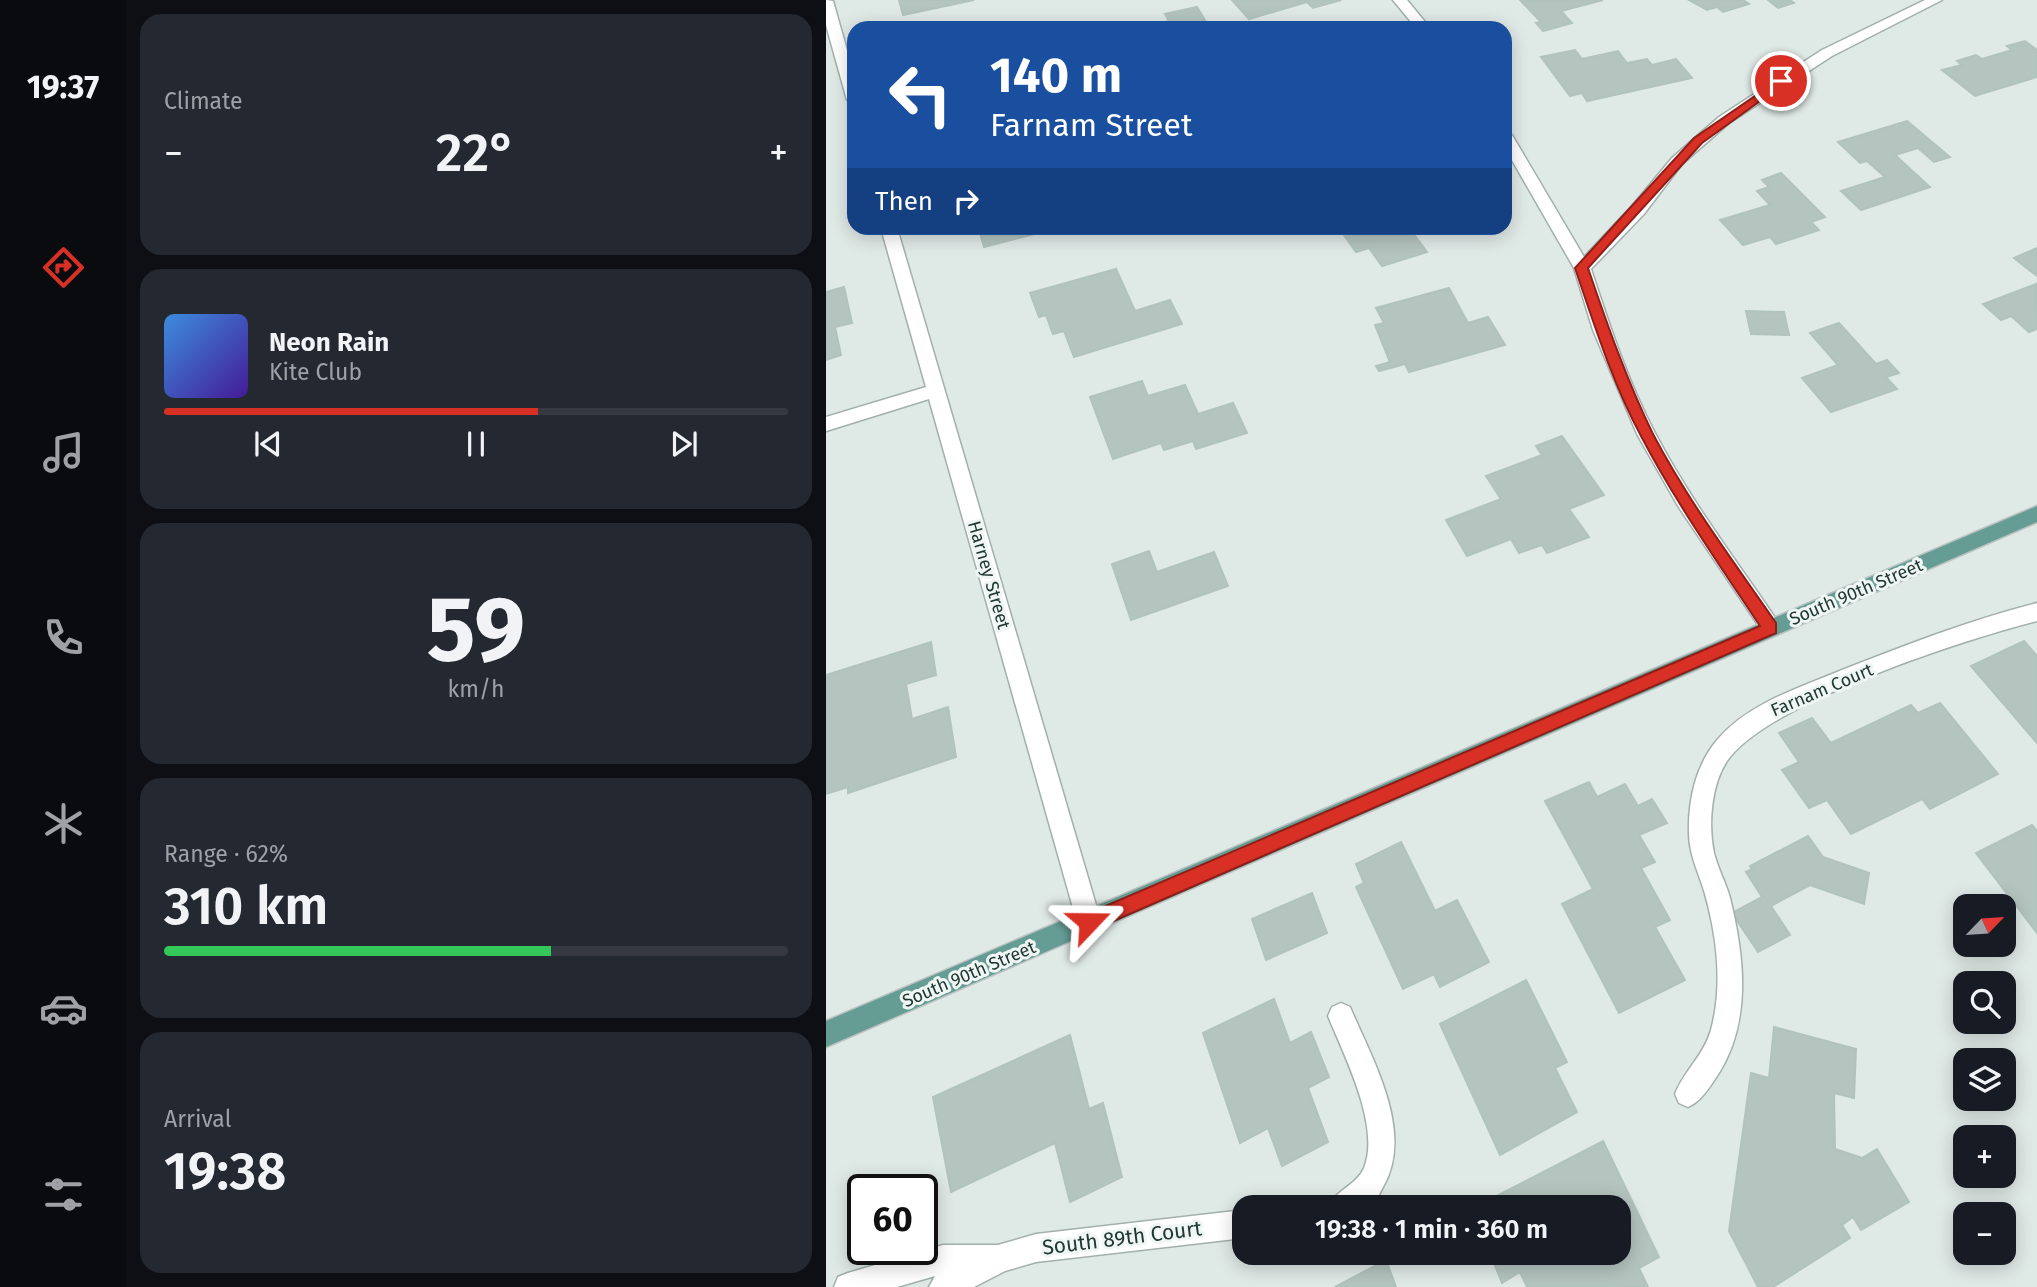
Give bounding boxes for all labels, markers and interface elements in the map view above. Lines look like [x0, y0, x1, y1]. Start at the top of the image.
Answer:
text: 140 m [990, 46, 1122, 105]
icon: left [875, 49, 966, 140]
pin [1751, 51, 1811, 111]
icon: arrive [1762, 62, 1800, 100]
text: 19:37 [27, 68, 99, 106]
text: Climate [164, 87, 243, 115]
text: Farnam Street [990, 106, 1192, 144]
text: 22° [436, 122, 516, 185]
text: − [164, 130, 183, 176]
text: + [769, 130, 788, 176]
icon: right [947, 182, 985, 220]
text: Then [875, 186, 933, 217]
icon: directions [39, 243, 88, 292]
text: Neon Rain [269, 327, 389, 358]
text: Kite Club [269, 358, 362, 386]
icon: previous [249, 425, 287, 463]
icon: pause [457, 425, 495, 463]
icon: next [665, 425, 703, 463]
icon: music [39, 428, 88, 477]
street label: Harney Street [963, 518, 1015, 632]
street label: South 90th Street [1786, 554, 1926, 630]
text: 59 [427, 575, 525, 684]
icon: phone [39, 613, 88, 662]
street label: Farnam Court [1767, 658, 1877, 721]
text: km/h [448, 675, 504, 703]
icon: climate [39, 799, 88, 848]
text: Range · 62% [164, 840, 288, 868]
text: 310 km [164, 875, 328, 938]
position arrow [1052, 885, 1126, 959]
north arrow [1953, 894, 2016, 957]
map controls [1953, 894, 2016, 1265]
street label: South 90th Street [899, 936, 1039, 1012]
button: search [1953, 971, 2016, 1034]
icon: car [39, 984, 88, 1033]
button: layers [1953, 1048, 2016, 1111]
text: Arrival [164, 1105, 231, 1133]
button: + [1953, 1125, 2016, 1188]
text: 19:38 [164, 1140, 286, 1203]
icon: filters [39, 1170, 88, 1219]
speed limit sign: 60 [847, 1174, 938, 1265]
button: − [1953, 1202, 2016, 1265]
text: 19:38 · 1 min · 360 m [1315, 1214, 1548, 1245]
street label: South 89th Court [1041, 1215, 1204, 1261]

